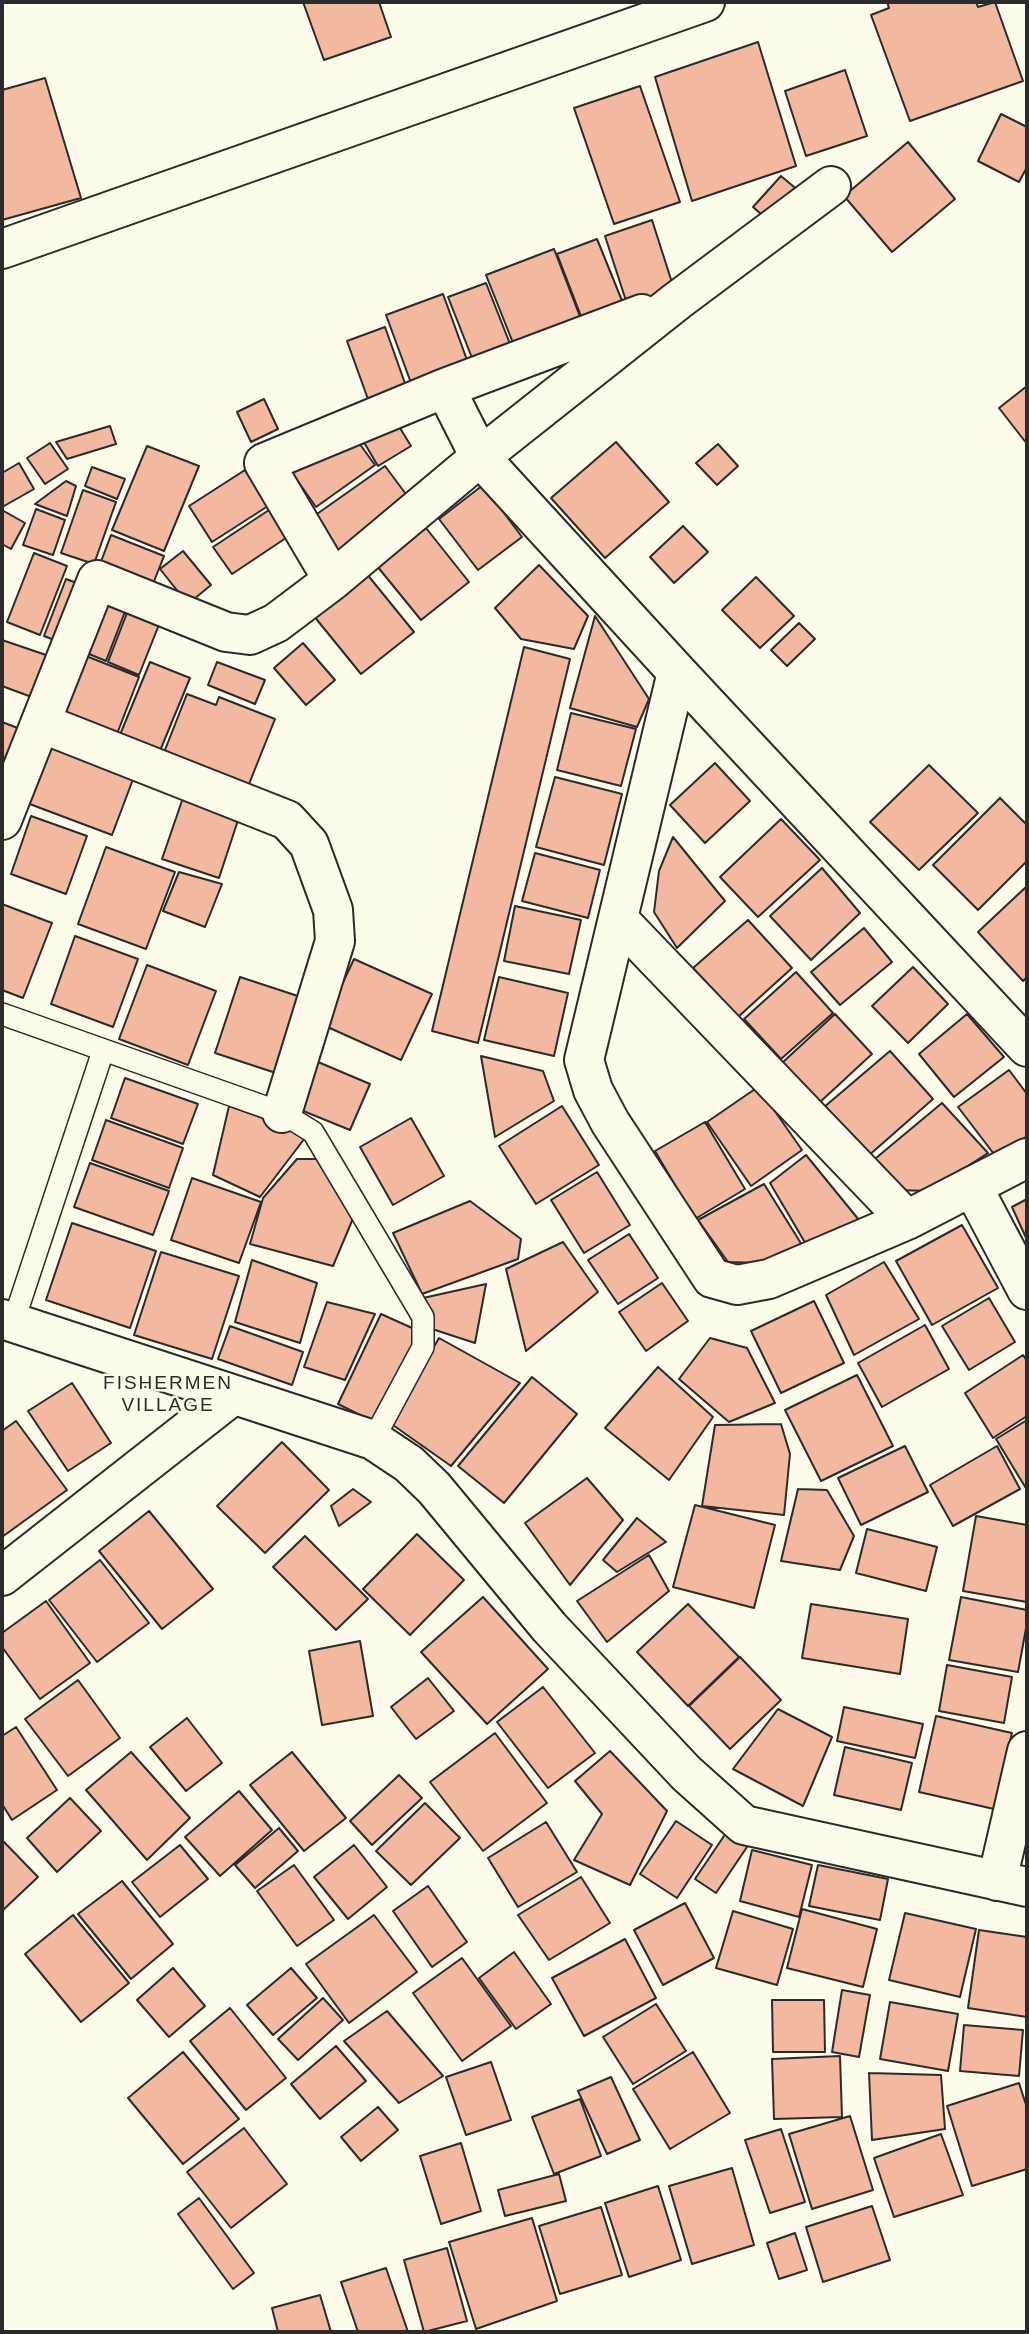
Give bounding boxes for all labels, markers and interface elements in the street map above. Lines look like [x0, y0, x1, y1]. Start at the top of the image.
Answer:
district label: FISHERMEN VILLAGE [104, 1373, 232, 1417]

